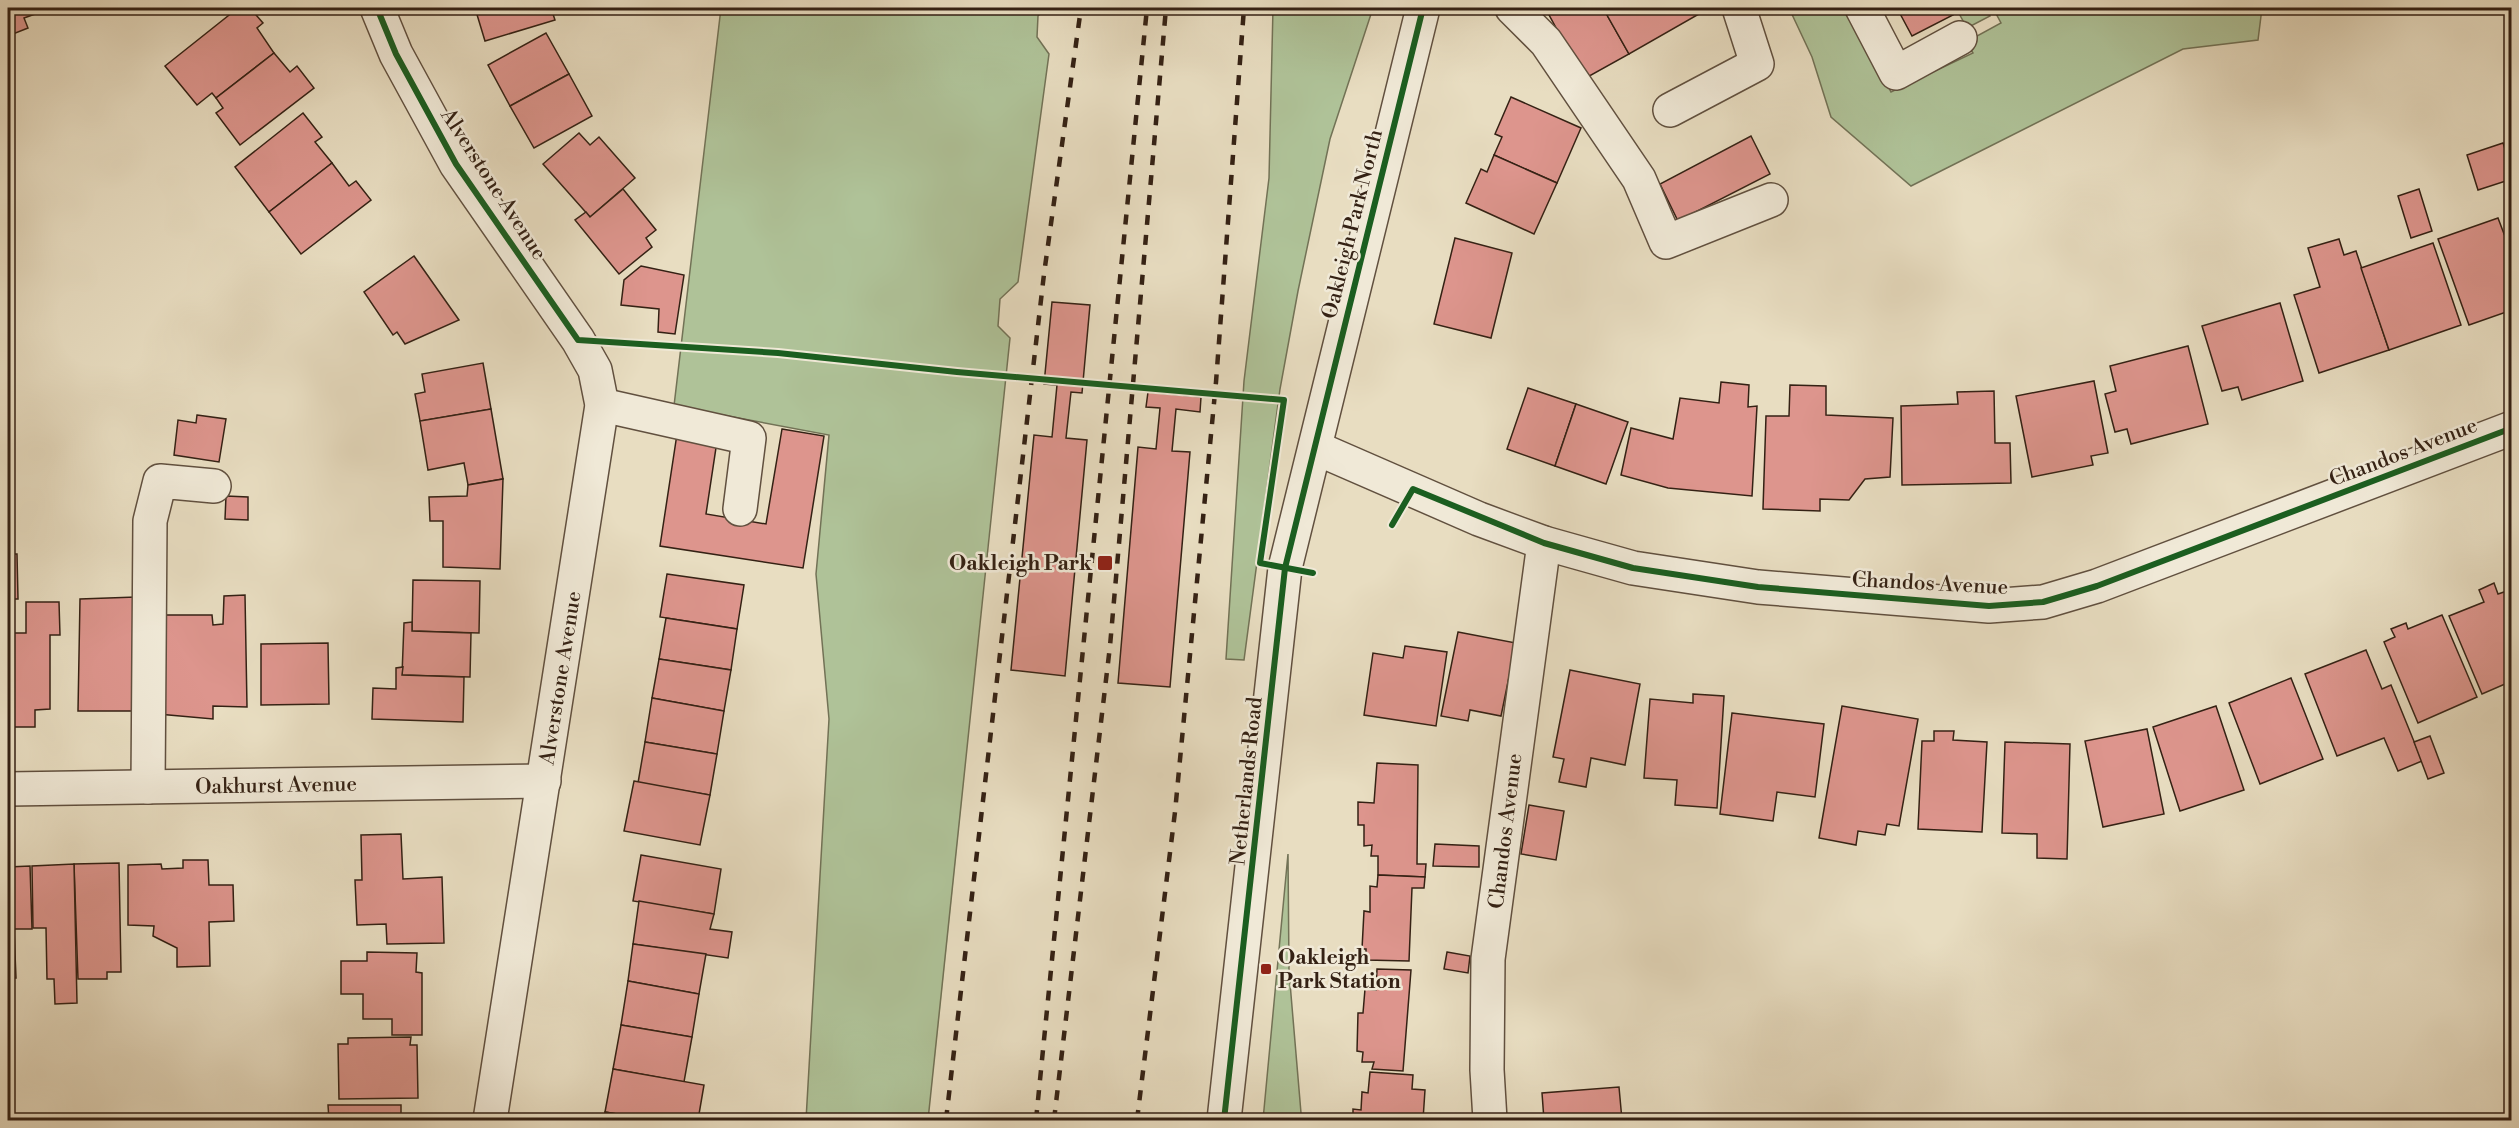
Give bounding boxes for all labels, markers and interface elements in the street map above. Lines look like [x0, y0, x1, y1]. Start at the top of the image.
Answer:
street label: Alverstone Avenue [434, 103, 552, 265]
street label: Oakleigh Park North [1317, 126, 1389, 322]
street label: Chandos Avenue [2326, 413, 2481, 493]
place label: Oakleigh Park [949, 551, 1093, 577]
marker: Oakleigh Park [1096, 554, 1114, 572]
street label: Chandos Avenue [1851, 567, 2009, 601]
street label: Alverstone Avenue [534, 589, 588, 768]
street label: Netherlands Road [1225, 696, 1269, 867]
street label: Chandos Avenue [1484, 752, 1528, 910]
street label: Oakhurst Avenue [195, 772, 357, 800]
place label: Oakleigh Park Station [1278, 945, 1401, 995]
marker: Oakleigh Park Station [1259, 962, 1273, 976]

